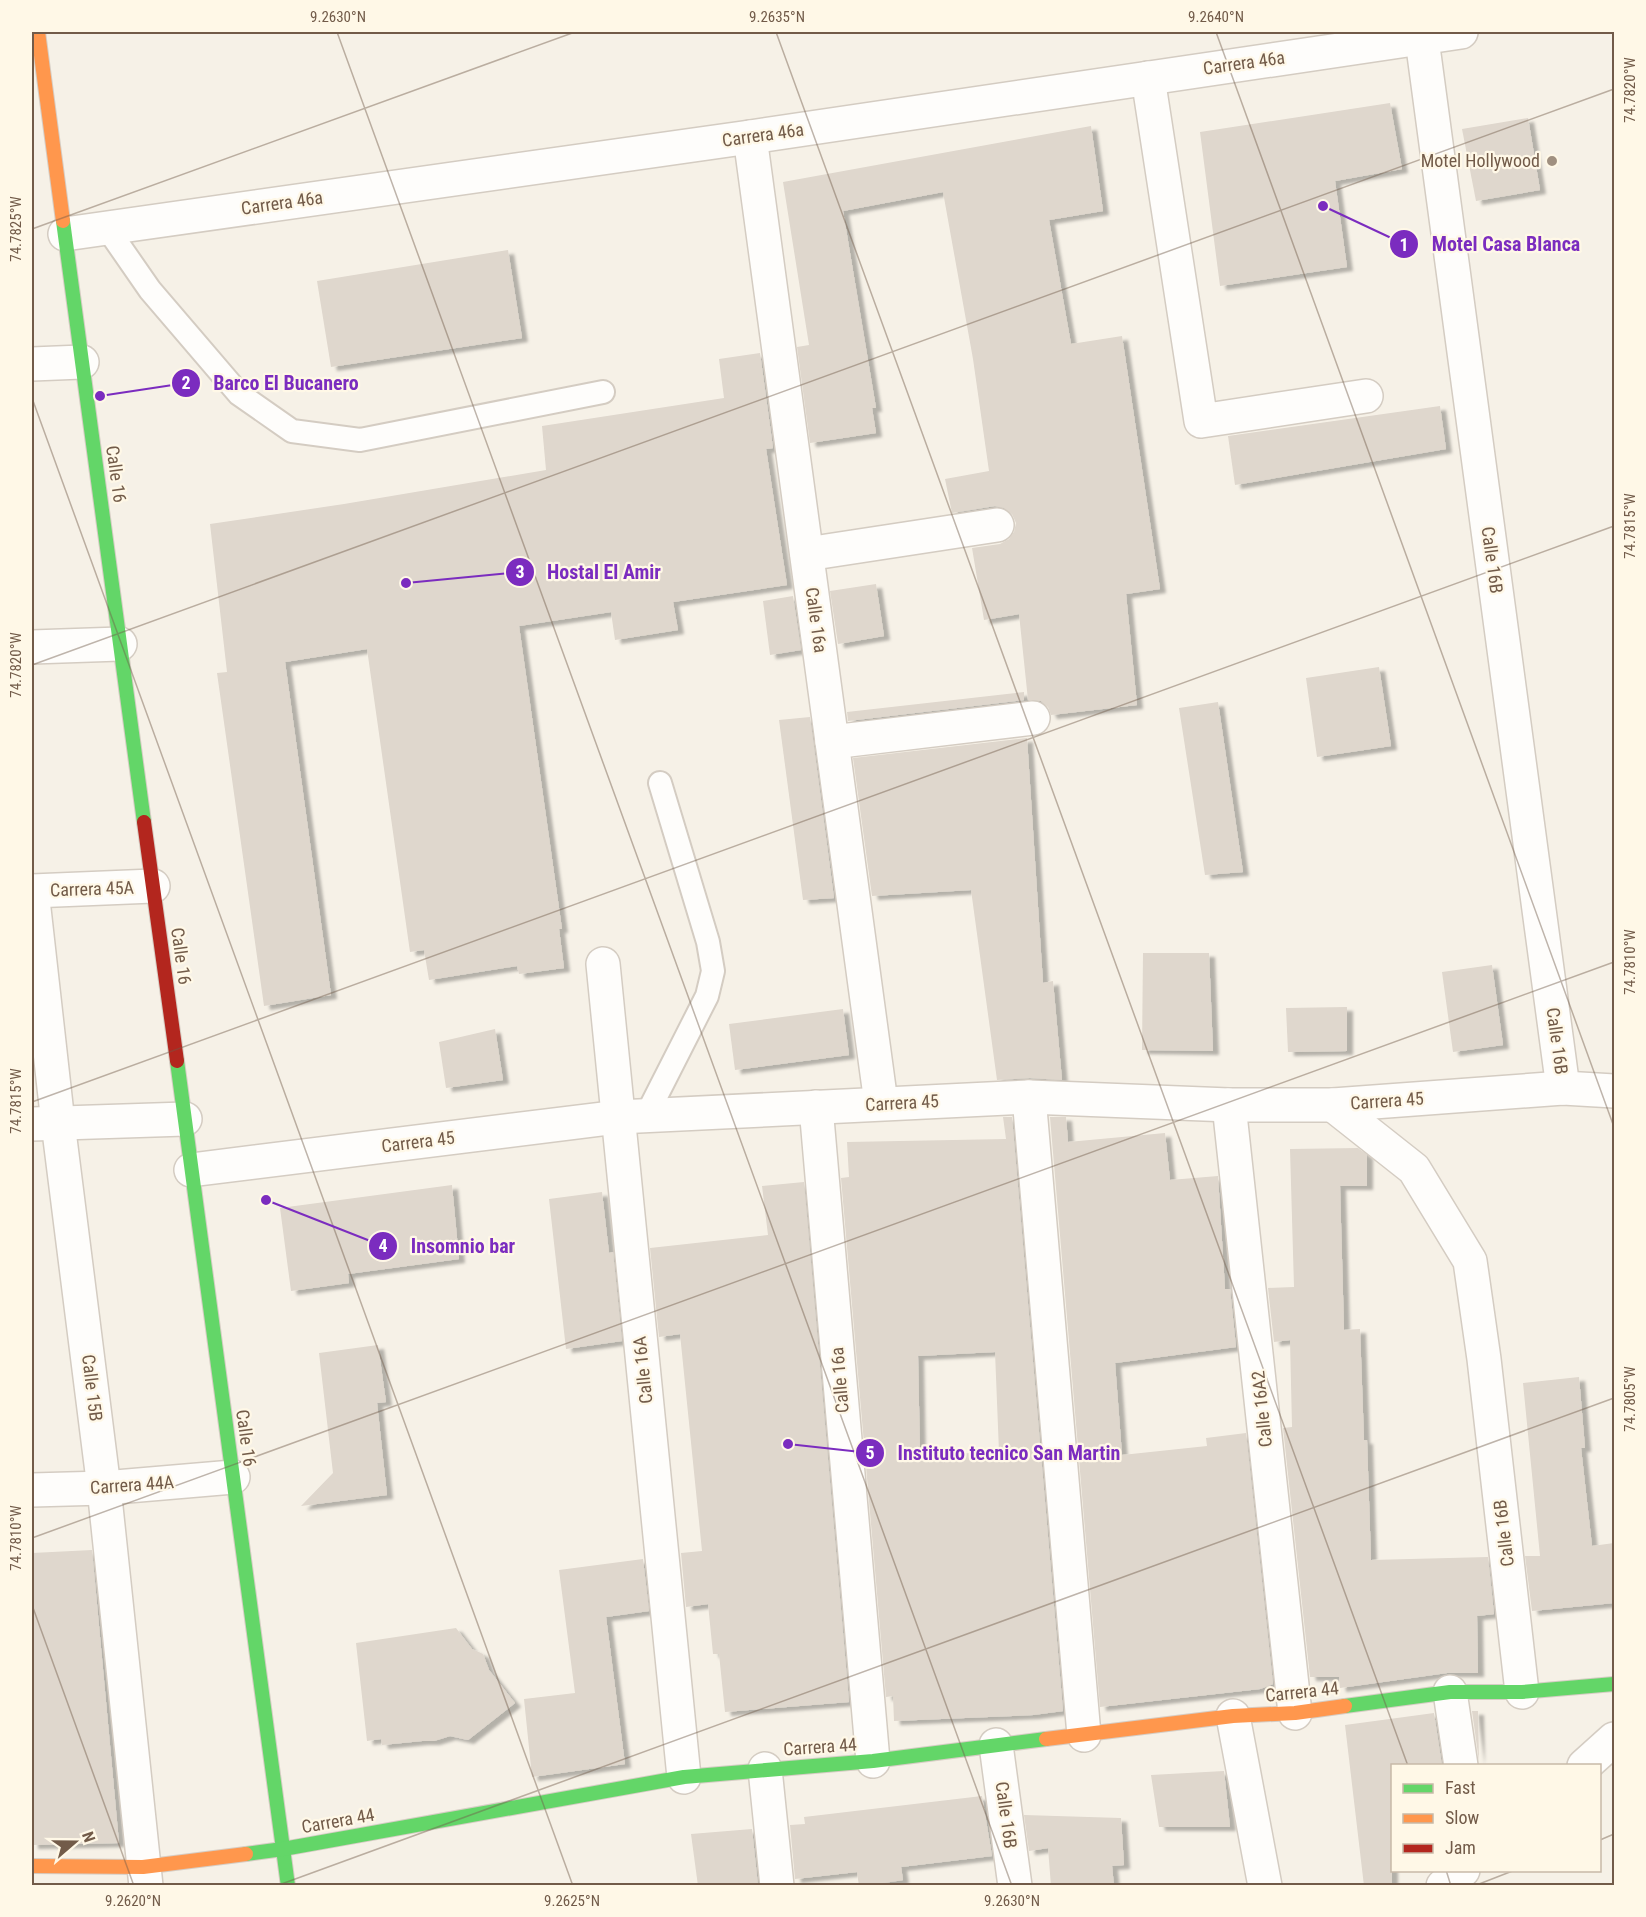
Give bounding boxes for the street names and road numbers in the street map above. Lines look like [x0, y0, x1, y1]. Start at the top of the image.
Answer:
street label: Carrera 46a [1202, 46, 1286, 79]
street label: Carrera 46a [721, 118, 805, 151]
street label: Carrera 46a [240, 186, 324, 219]
street label: Calle 16 [102, 444, 131, 504]
street label: Calle 16B [1477, 525, 1508, 595]
street label: Calle 16a [802, 586, 831, 654]
street label: Carrera 45A [50, 877, 135, 900]
street label: Calle 16 [167, 926, 196, 986]
street label: Calle 16B [1542, 1006, 1573, 1076]
street label: Carrera 45 [1349, 1087, 1425, 1114]
street label: Carrera 45 [865, 1090, 939, 1115]
street label: Carrera 45 [380, 1127, 456, 1156]
street label: Calle 16A [628, 1335, 656, 1405]
street label: Calle 16a [826, 1346, 853, 1414]
street label: Calle 15B [78, 1353, 107, 1423]
street label: Calle 16A2 [1247, 1370, 1276, 1448]
street label: Calle 16 [232, 1408, 261, 1468]
street label: Carrera 44A [89, 1471, 175, 1498]
street label: Calle 16B [1489, 1498, 1518, 1568]
street label: Carrera 44 [1264, 1677, 1340, 1706]
street label: Carrera 44 [782, 1733, 858, 1760]
street label: Calle 16B [991, 1780, 1022, 1850]
street label: Carrera 44 [300, 1804, 376, 1837]

